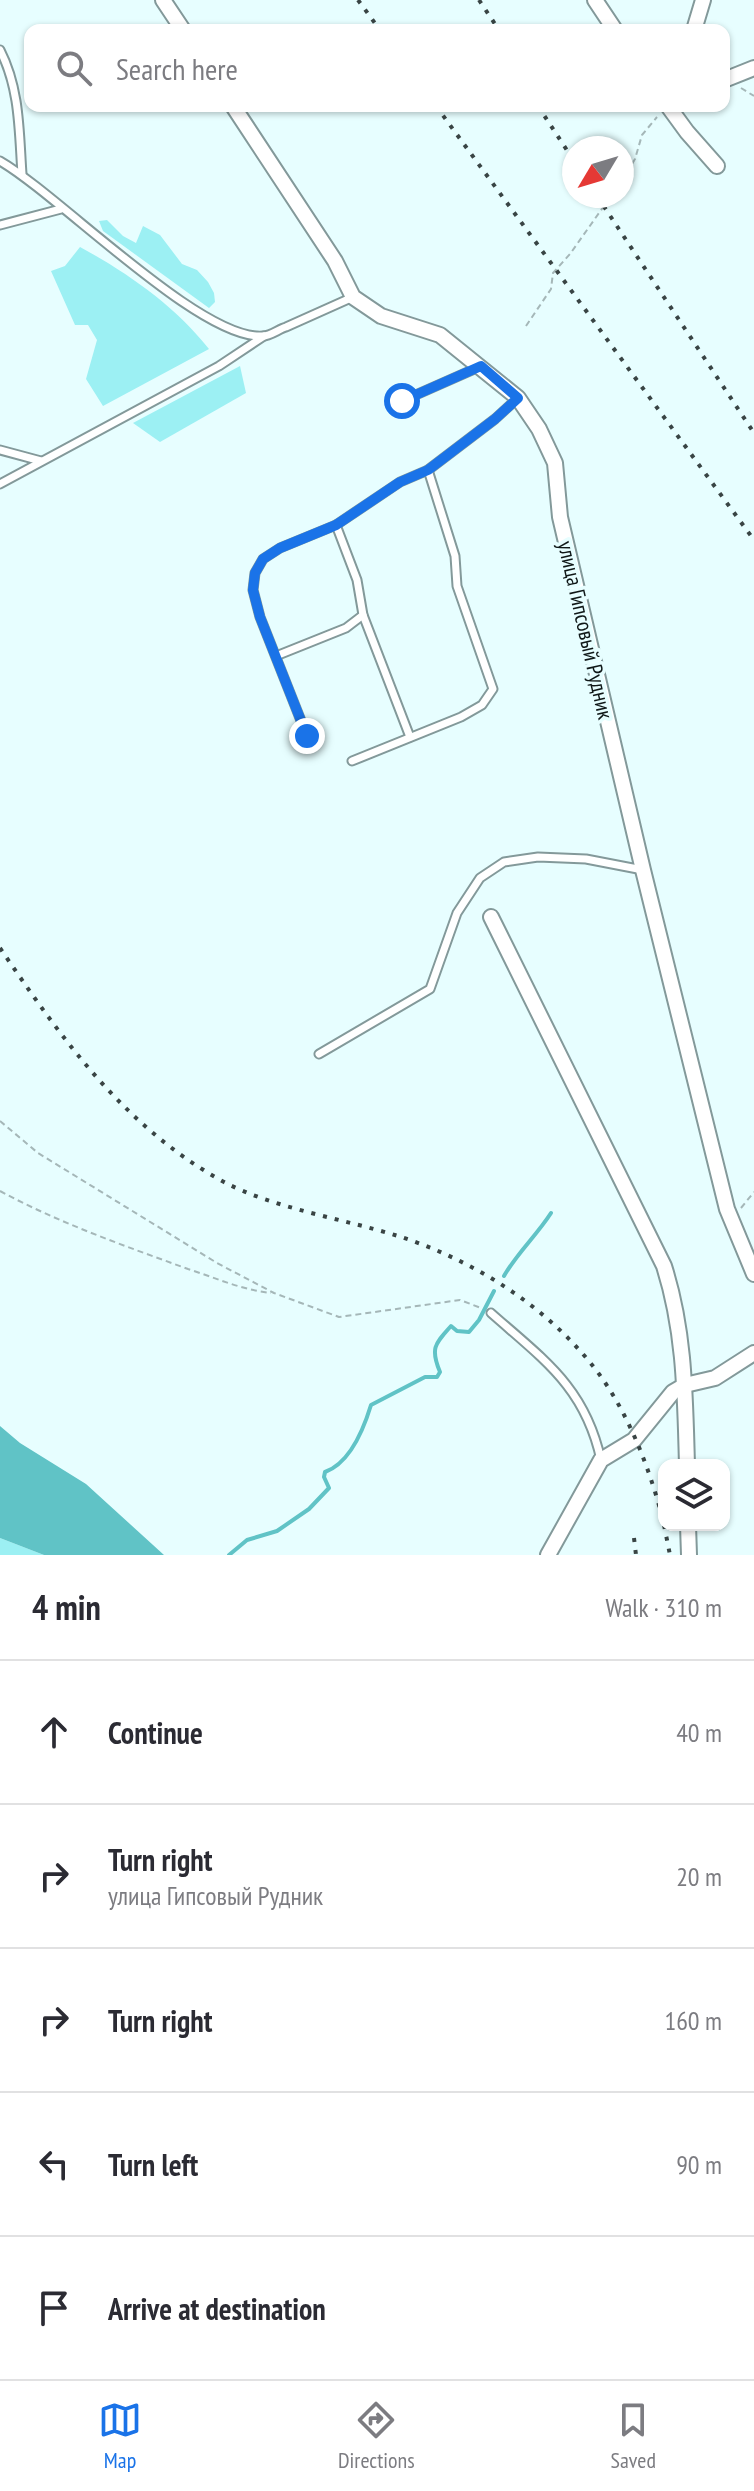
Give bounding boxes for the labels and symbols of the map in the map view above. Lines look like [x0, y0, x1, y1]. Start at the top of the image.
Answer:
north arrow [562, 136, 634, 208]
route start [384, 383, 420, 419]
street label: улица Гипсовый Рудник [552, 538, 620, 722]
route end [289, 718, 325, 754]

